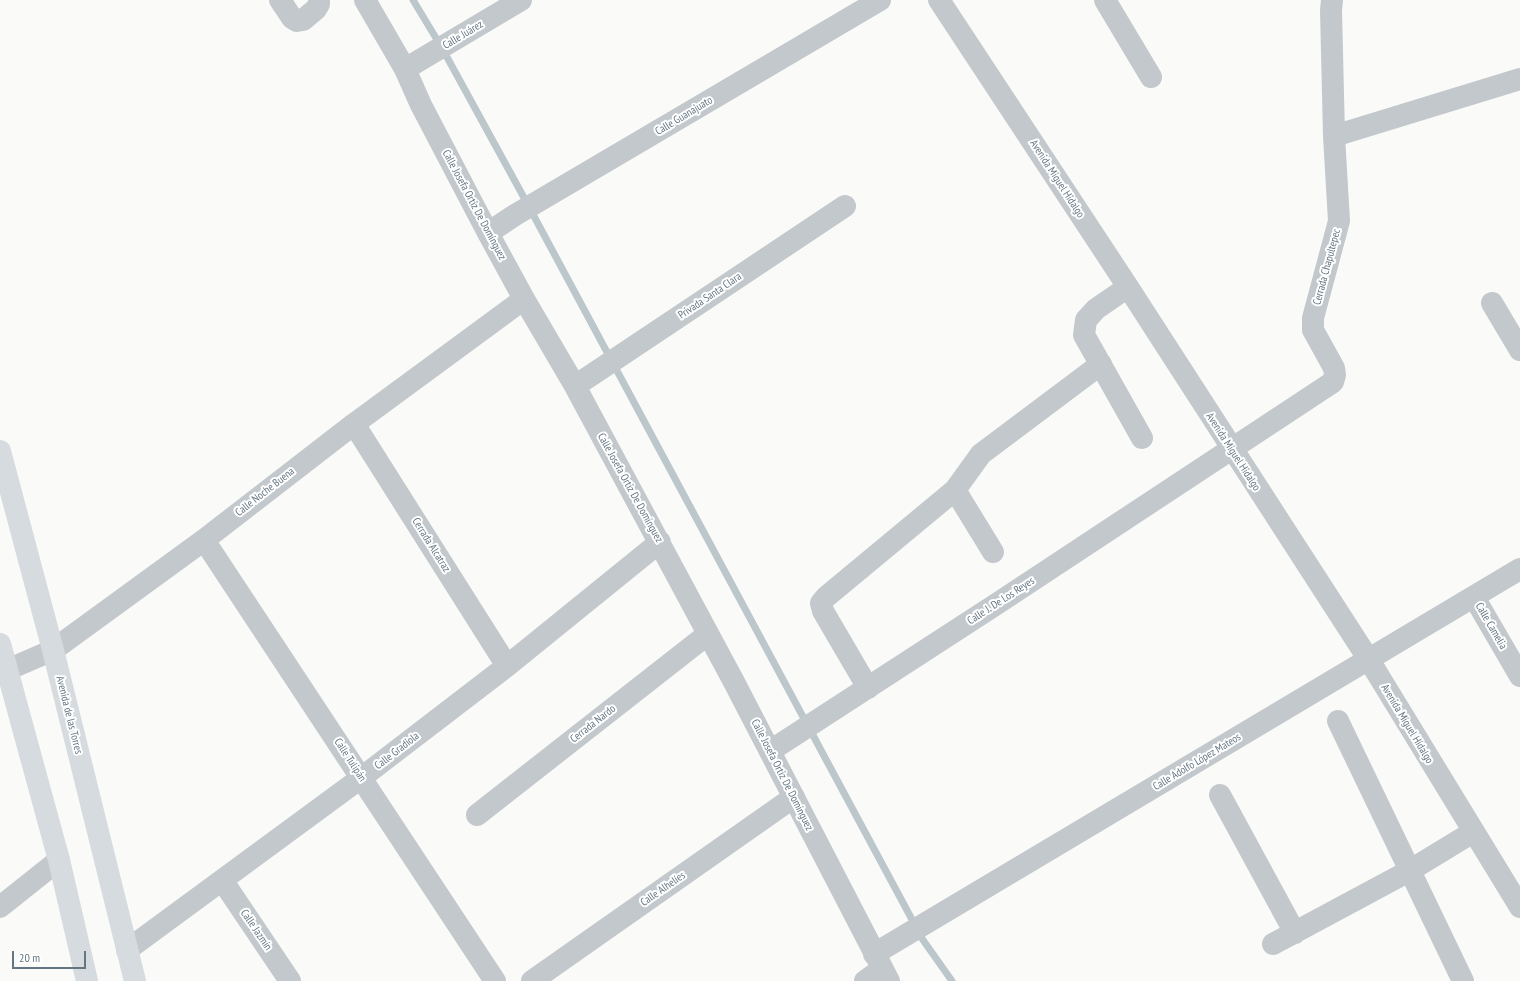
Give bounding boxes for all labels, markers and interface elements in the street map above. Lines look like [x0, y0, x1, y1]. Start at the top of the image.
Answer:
street label: Calle Juárez [441, 18, 485, 52]
street label: Calle Guanajuato [653, 94, 715, 138]
street label: Avenida Miguel Hidalgo [1027, 138, 1087, 220]
street label: Calle Josefa Ortiz De Domínguez [439, 148, 509, 262]
street label: Cerrada Chapultepec [1311, 228, 1343, 306]
street label: Privada Santa Clara [676, 270, 744, 322]
street label: Avenida Miguel Hidalgo [1203, 411, 1263, 493]
street label: Calle Josefa Ortiz De Domínguez [594, 431, 666, 545]
street label: Calle Noche Buena [233, 465, 297, 519]
street label: Cerrada Alcatraz [409, 515, 453, 575]
street label: Calle J. De Los Reyes [965, 574, 1037, 628]
street label: Calle Camelia [1472, 600, 1510, 652]
street label: Avenida de las Torres [53, 675, 85, 755]
street label: Avenida Miguel Hidalgo [1378, 682, 1436, 766]
street label: Cerrada Nardo [568, 702, 618, 746]
street label: Calle Josefa Ortiz De Domínguez [748, 717, 816, 833]
street label: Calle Gradiola [372, 729, 422, 773]
street label: Calle Adolfo López Mateos [1151, 731, 1243, 793]
street label: Calle Tulipán [331, 736, 369, 784]
street label: Calle Alhelíes [638, 869, 688, 909]
street label: Calle Jazmín [237, 907, 275, 953]
scale bar [14, 943, 88, 969]
text: 20 m [19, 950, 40, 965]

